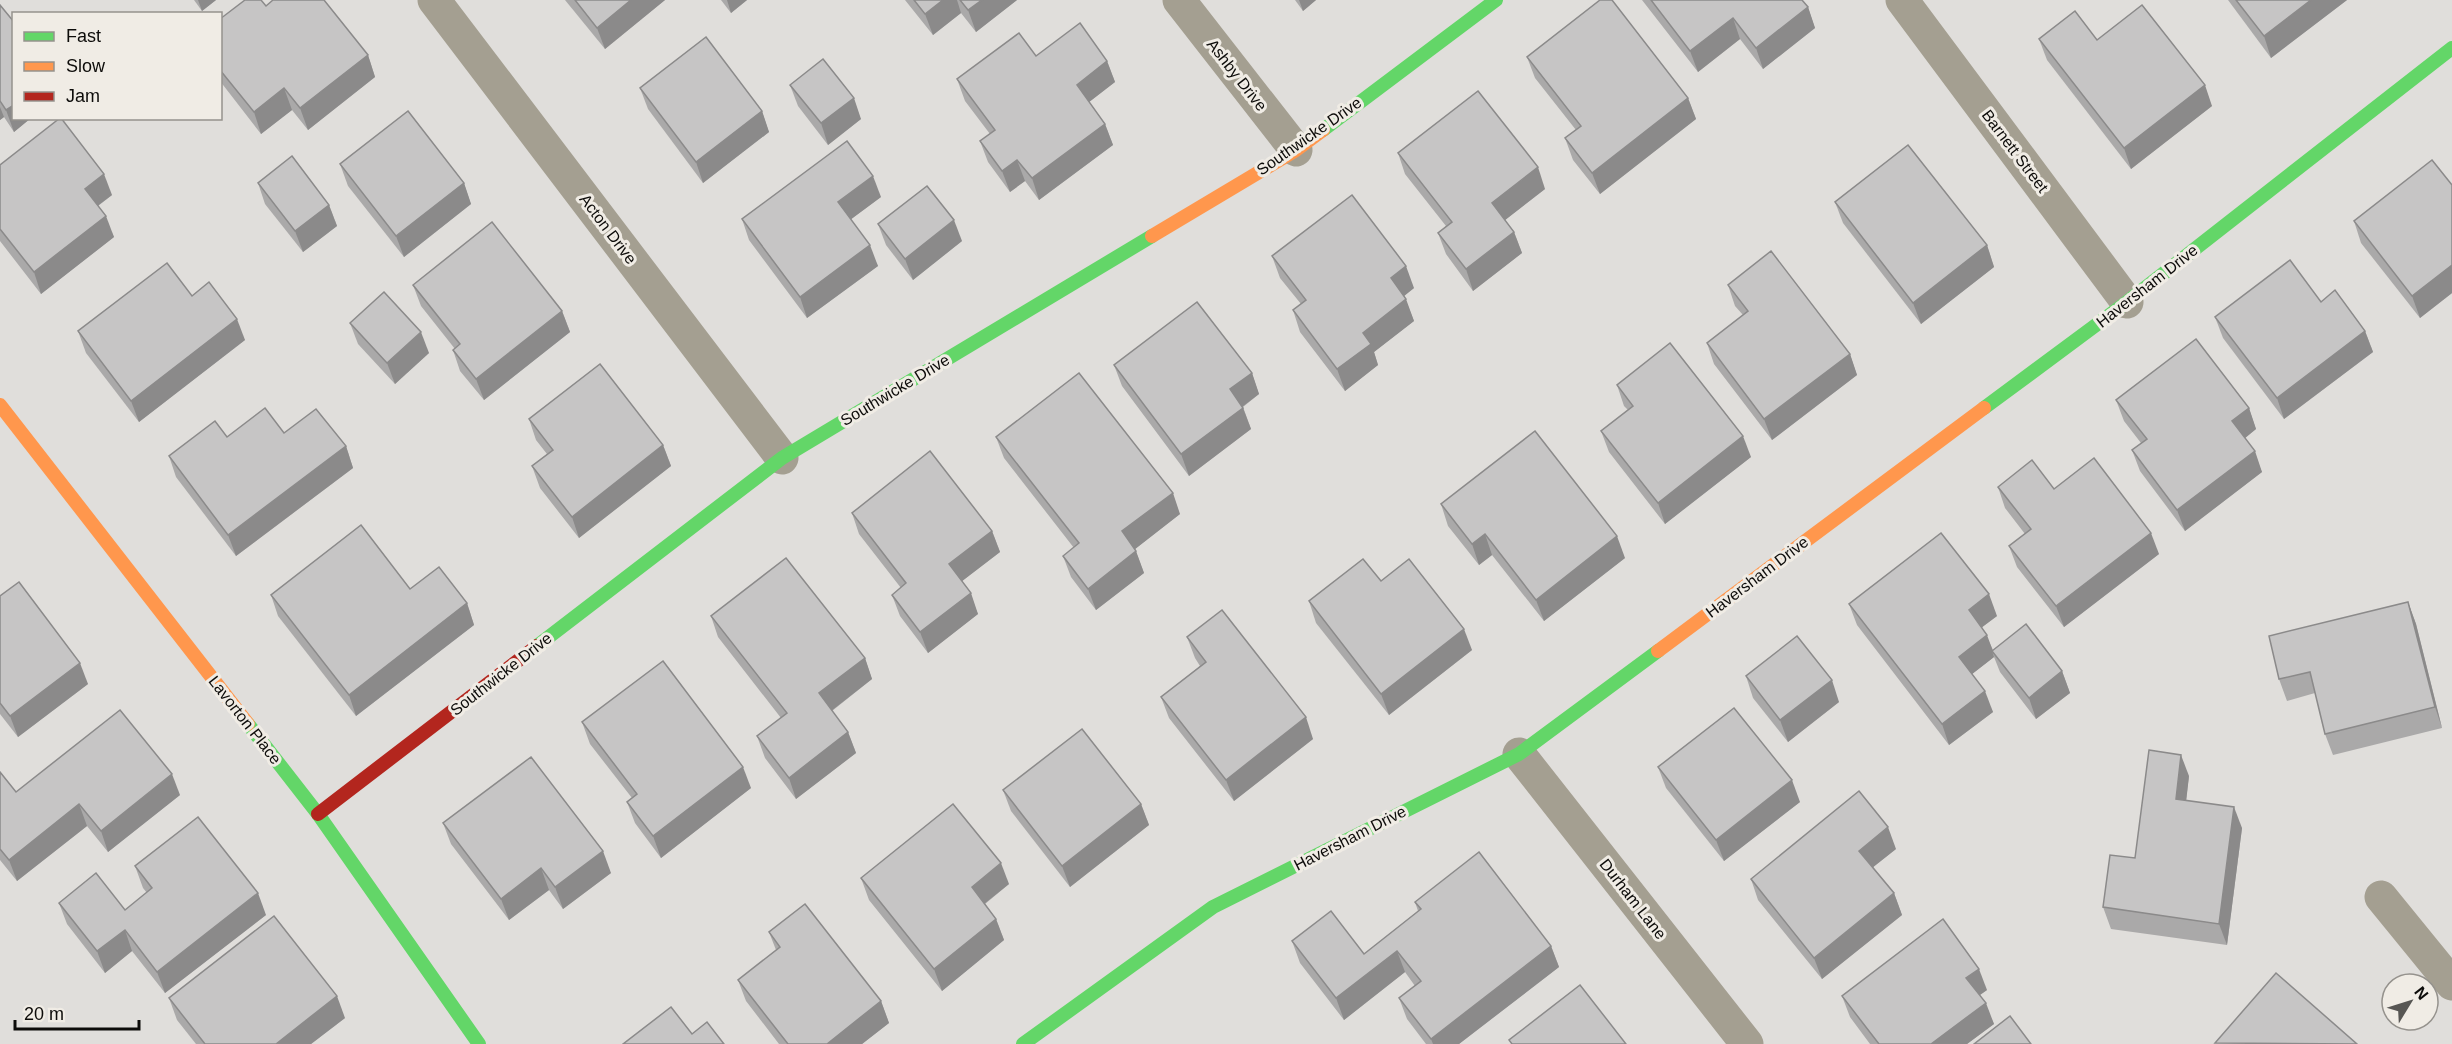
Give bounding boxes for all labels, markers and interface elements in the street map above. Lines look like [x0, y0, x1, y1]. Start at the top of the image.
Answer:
legend [12, 12, 222, 120]
text: Fast [66, 26, 101, 46]
street label: Ashby Drive [1204, 36, 1270, 114]
text: Slow [66, 56, 106, 76]
text: Jam [66, 86, 100, 106]
street label: Southwicke Drive [1253, 94, 1365, 178]
street label: Barnett Street [1979, 106, 2052, 196]
street label: Acton Drive [576, 191, 640, 267]
street label: Haversham Drive [2093, 241, 2201, 331]
street label: Southwicke Drive [838, 351, 952, 429]
street label: Haversham Drive [1703, 533, 1812, 621]
street label: Southwicke Drive [447, 629, 555, 719]
street label: Lavorton Place [205, 673, 285, 767]
street label: Haversham Drive [1291, 802, 1409, 874]
street label: Durham Lane [1596, 856, 1670, 943]
north arrow [2380, 972, 2440, 1032]
text: N [2411, 983, 2432, 1003]
scale bar [15, 993, 140, 1031]
text: 20 m [24, 1004, 64, 1024]

